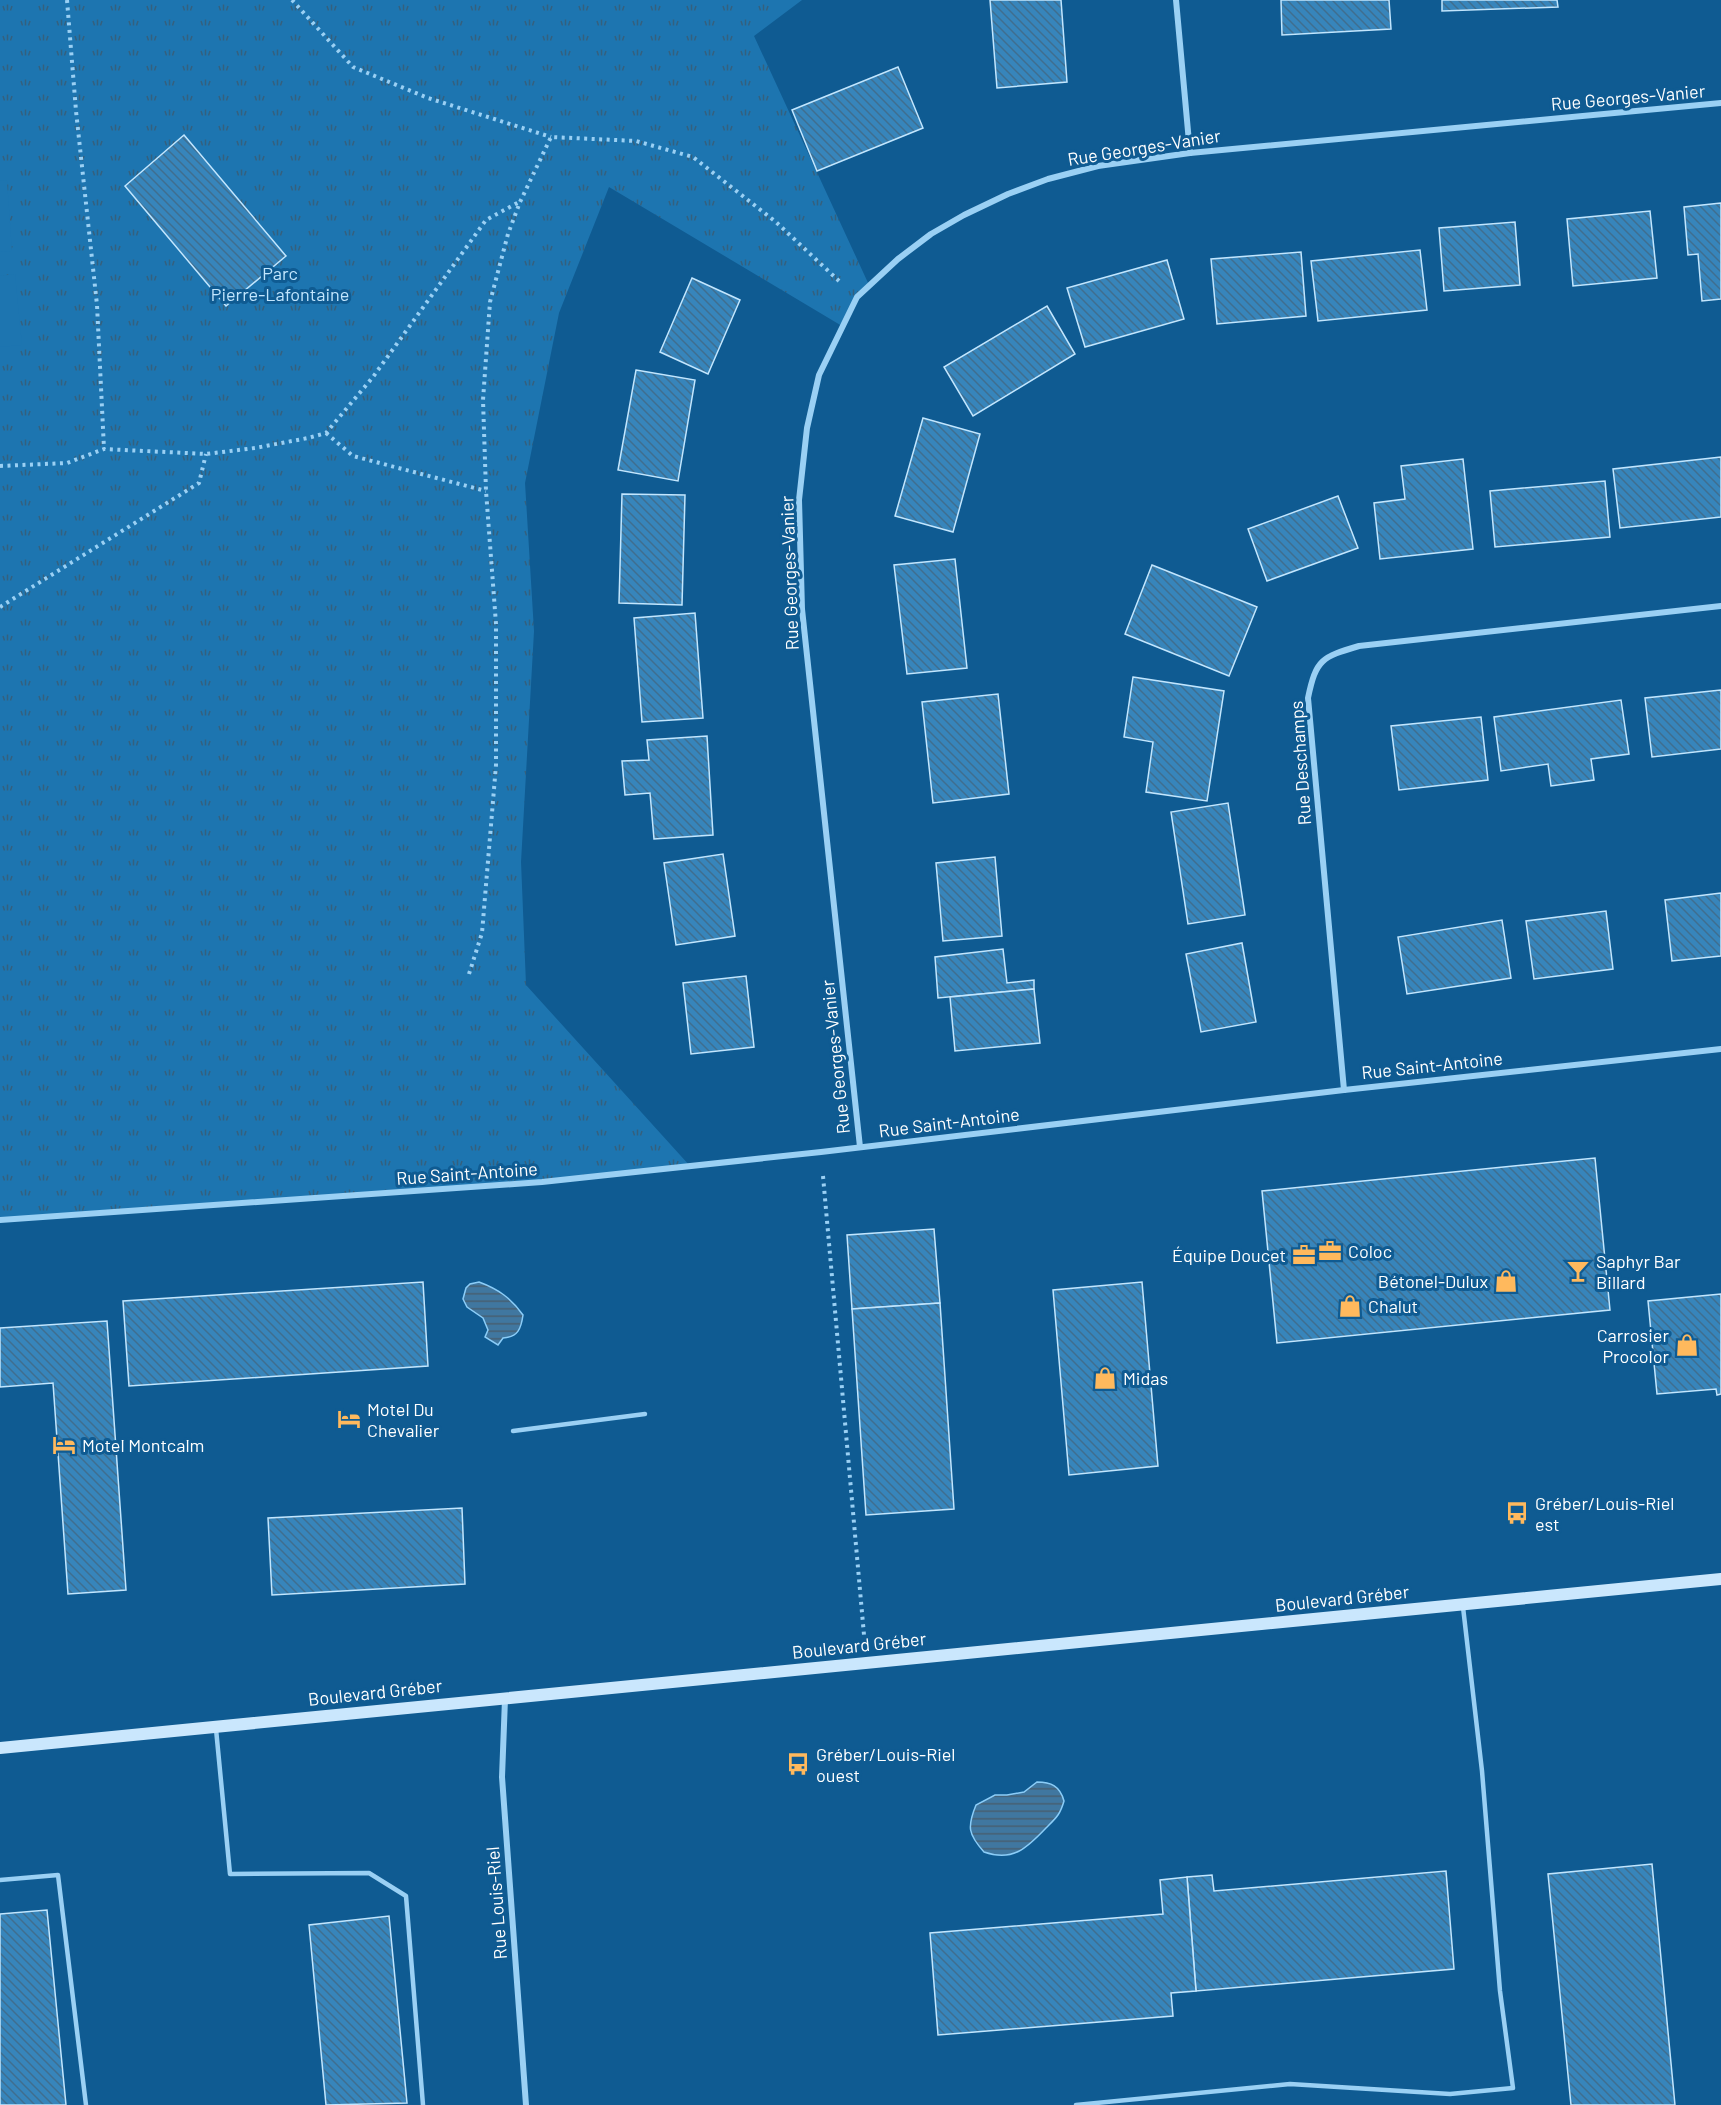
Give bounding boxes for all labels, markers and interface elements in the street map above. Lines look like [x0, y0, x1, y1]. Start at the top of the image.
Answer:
street label: Rue Georges-Vanier [1550, 79, 1707, 115]
street label: Rue Georges-Vanier [1066, 124, 1223, 170]
park label: Parc Pierre-Lafontaine [211, 262, 349, 305]
street label: Rue Georges-Vanier [775, 495, 803, 651]
street label: Rue Deschamps [1285, 700, 1315, 826]
street label: Rue Georges-Vanier [816, 978, 854, 1135]
street label: Rue Saint-Antoine [1360, 1047, 1504, 1083]
street label: Rue Saint-Antoine [877, 1102, 1021, 1142]
street label: Rue Saint-Antoine [396, 1157, 538, 1189]
office icon: Coloc [1317, 1238, 1343, 1264]
place label: Coloc [1348, 1240, 1392, 1262]
office icon: Équipe Doucet [1291, 1242, 1317, 1268]
place label: Équipe Doucet [1172, 1244, 1286, 1266]
place label: Saphyr Bar Billard [1596, 1250, 1681, 1293]
bar icon: Saphyr Bar Billard [1565, 1258, 1591, 1284]
shop icon: Bétonel-Dulux [1493, 1268, 1519, 1294]
place label: Bétonel-Dulux [1378, 1270, 1488, 1292]
shop icon: Chalut [1337, 1293, 1363, 1319]
place label: Chalut [1368, 1295, 1418, 1317]
place label: Carrosier Procolor [1597, 1324, 1669, 1367]
shop icon: Carrosier Procolor [1674, 1332, 1700, 1358]
shop icon: Midas [1092, 1365, 1118, 1391]
place label: Midas [1123, 1367, 1168, 1389]
place label: Motel Du Chevalier [367, 1398, 440, 1441]
hotel icon: Motel Du Chevalier [336, 1406, 362, 1432]
hotel icon: Motel Montcalm [51, 1432, 77, 1458]
place label: Motel Montcalm [82, 1434, 204, 1456]
place label: Gréber/Louis-Riel est [1535, 1492, 1675, 1535]
bus stop icon: Gréber/Louis-Riel est [1504, 1500, 1530, 1526]
street label: Boulevard Gréber [1274, 1580, 1411, 1616]
street label: Boulevard Gréber [791, 1627, 928, 1663]
street label: Boulevard Gréber [307, 1674, 444, 1710]
place label: Gréber/Louis-Riel ouest [816, 1743, 956, 1786]
bus stop icon: Gréber/Louis-Riel ouest [785, 1751, 811, 1777]
street label: Rue Louis-Riel [481, 1846, 511, 1960]

